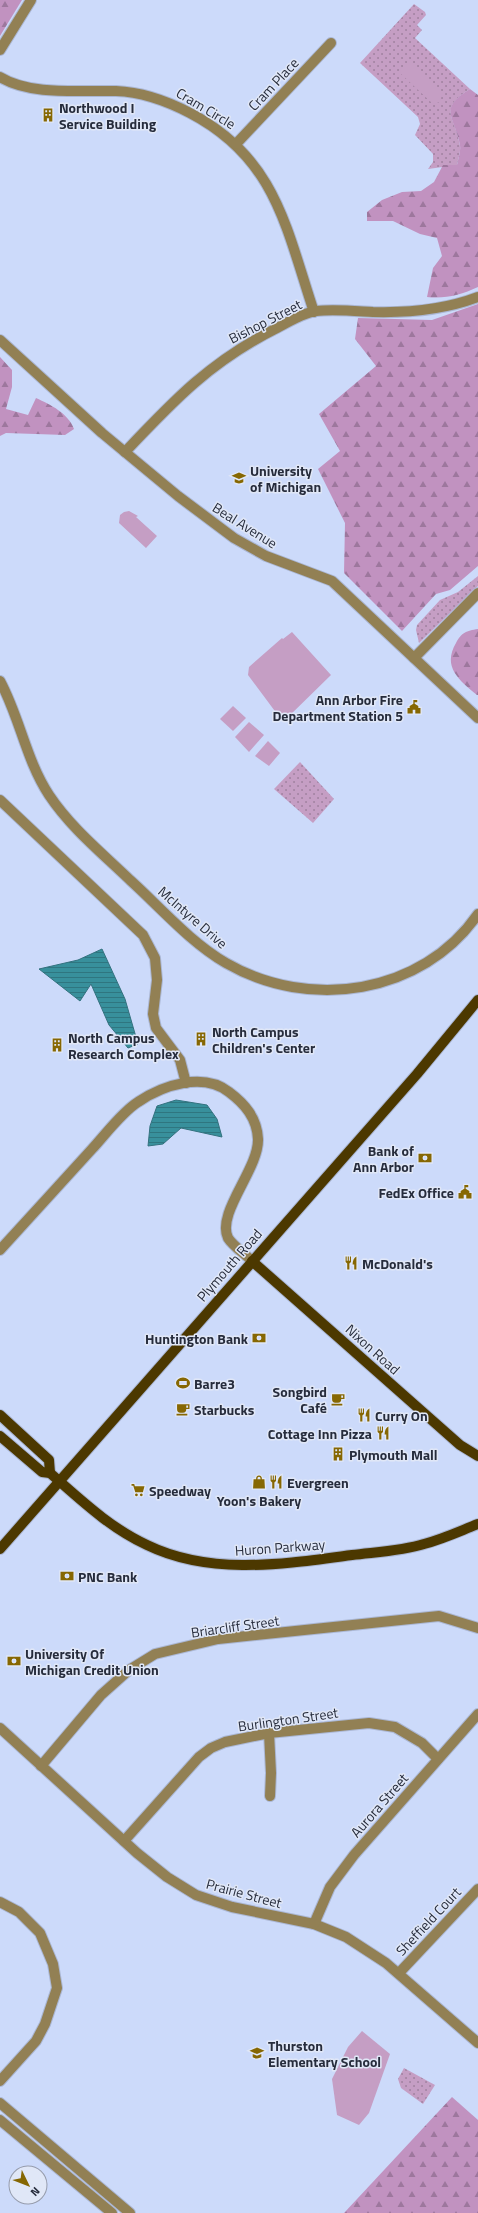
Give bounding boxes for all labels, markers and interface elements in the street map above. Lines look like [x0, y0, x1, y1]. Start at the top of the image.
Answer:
street label: Cram Place [243, 53, 303, 115]
street label: Cram Circle [172, 82, 240, 134]
place label: Northwood I Service Building [59, 97, 157, 134]
building icon: Northwood I Service Building [40, 107, 56, 123]
street label: Bishop Street [225, 294, 305, 348]
place label: University of Michigan [250, 460, 321, 497]
school or university icon: University of Michigan [231, 470, 247, 486]
street label: Beal Avenue [209, 497, 281, 553]
place label: Ann Arbor Fire Department Station 5 [272, 689, 403, 726]
public building icon: Ann Arbor Fire Department Station 5 [406, 699, 422, 715]
street label: McIntyre Drive [154, 881, 232, 953]
place label: North Campus Children's Center [212, 1021, 315, 1058]
place label: North Campus Research Complex [68, 1027, 179, 1064]
building icon: North Campus Children's Center [193, 1031, 209, 1047]
building icon: North Campus Research Complex [49, 1037, 65, 1053]
place label: Bank of Ann Arbor [353, 1140, 414, 1177]
bank icon: Bank of Ann Arbor [417, 1150, 433, 1166]
place label: FedEx Office [378, 1182, 454, 1203]
public building icon: FedEx Office [457, 1184, 473, 1200]
street label: Plymouth Road [191, 1224, 267, 1306]
place label: McDonald's [362, 1253, 433, 1274]
restaurant icon: McDonald's [343, 1255, 359, 1271]
street label: Nixon Road [341, 1319, 405, 1379]
place label: Huntington Bank [145, 1328, 249, 1349]
bank icon: Huntington Bank [251, 1330, 267, 1346]
place label: Barre3 [194, 1373, 235, 1394]
sports icon: Barre3 [175, 1375, 191, 1391]
place label: Songbird Café [273, 1381, 327, 1418]
cafe icon: Songbird Café [330, 1391, 346, 1407]
place label: Starbucks [194, 1399, 255, 1420]
cafe icon: Starbucks [175, 1401, 191, 1417]
place label: Curry On [375, 1405, 428, 1426]
restaurant icon: Curry On [356, 1407, 372, 1423]
place label: Cottage Inn Pizza [268, 1423, 372, 1444]
restaurant icon: Cottage Inn Pizza [375, 1425, 391, 1441]
place label: Plymouth Mall [349, 1444, 438, 1465]
building icon: Plymouth Mall [330, 1446, 346, 1462]
place label: Evergreen [287, 1472, 349, 1493]
shop icon: Yoon's Bakery [251, 1474, 267, 1490]
restaurant icon: Evergreen [268, 1474, 284, 1490]
place label: Speedway [149, 1480, 211, 1501]
supermarket icon: Speedway [130, 1482, 146, 1498]
place label: Yoon's Bakery [217, 1490, 301, 1511]
street label: Huron Parkway [234, 1533, 326, 1561]
place label: PNC Bank [78, 1566, 138, 1587]
bank icon: PNC Bank [59, 1568, 75, 1584]
street label: Briarcliff Street [189, 1609, 281, 1643]
place label: University Of Michigan Credit Union [25, 1643, 159, 1680]
bank icon: University Of Michigan Credit Union [6, 1653, 22, 1669]
street label: Burlington Street [237, 1702, 340, 1736]
street label: Aurora Street [345, 1768, 413, 1842]
street label: Prairie Street [204, 1873, 284, 1913]
street label: Sheffield Court [391, 1882, 466, 1960]
place label: Thurston Elementary School [268, 2035, 381, 2072]
school or university icon: Thurston Elementary School [249, 2045, 265, 2061]
north arrow [8, 2165, 48, 2205]
text: N [27, 2184, 44, 2200]

